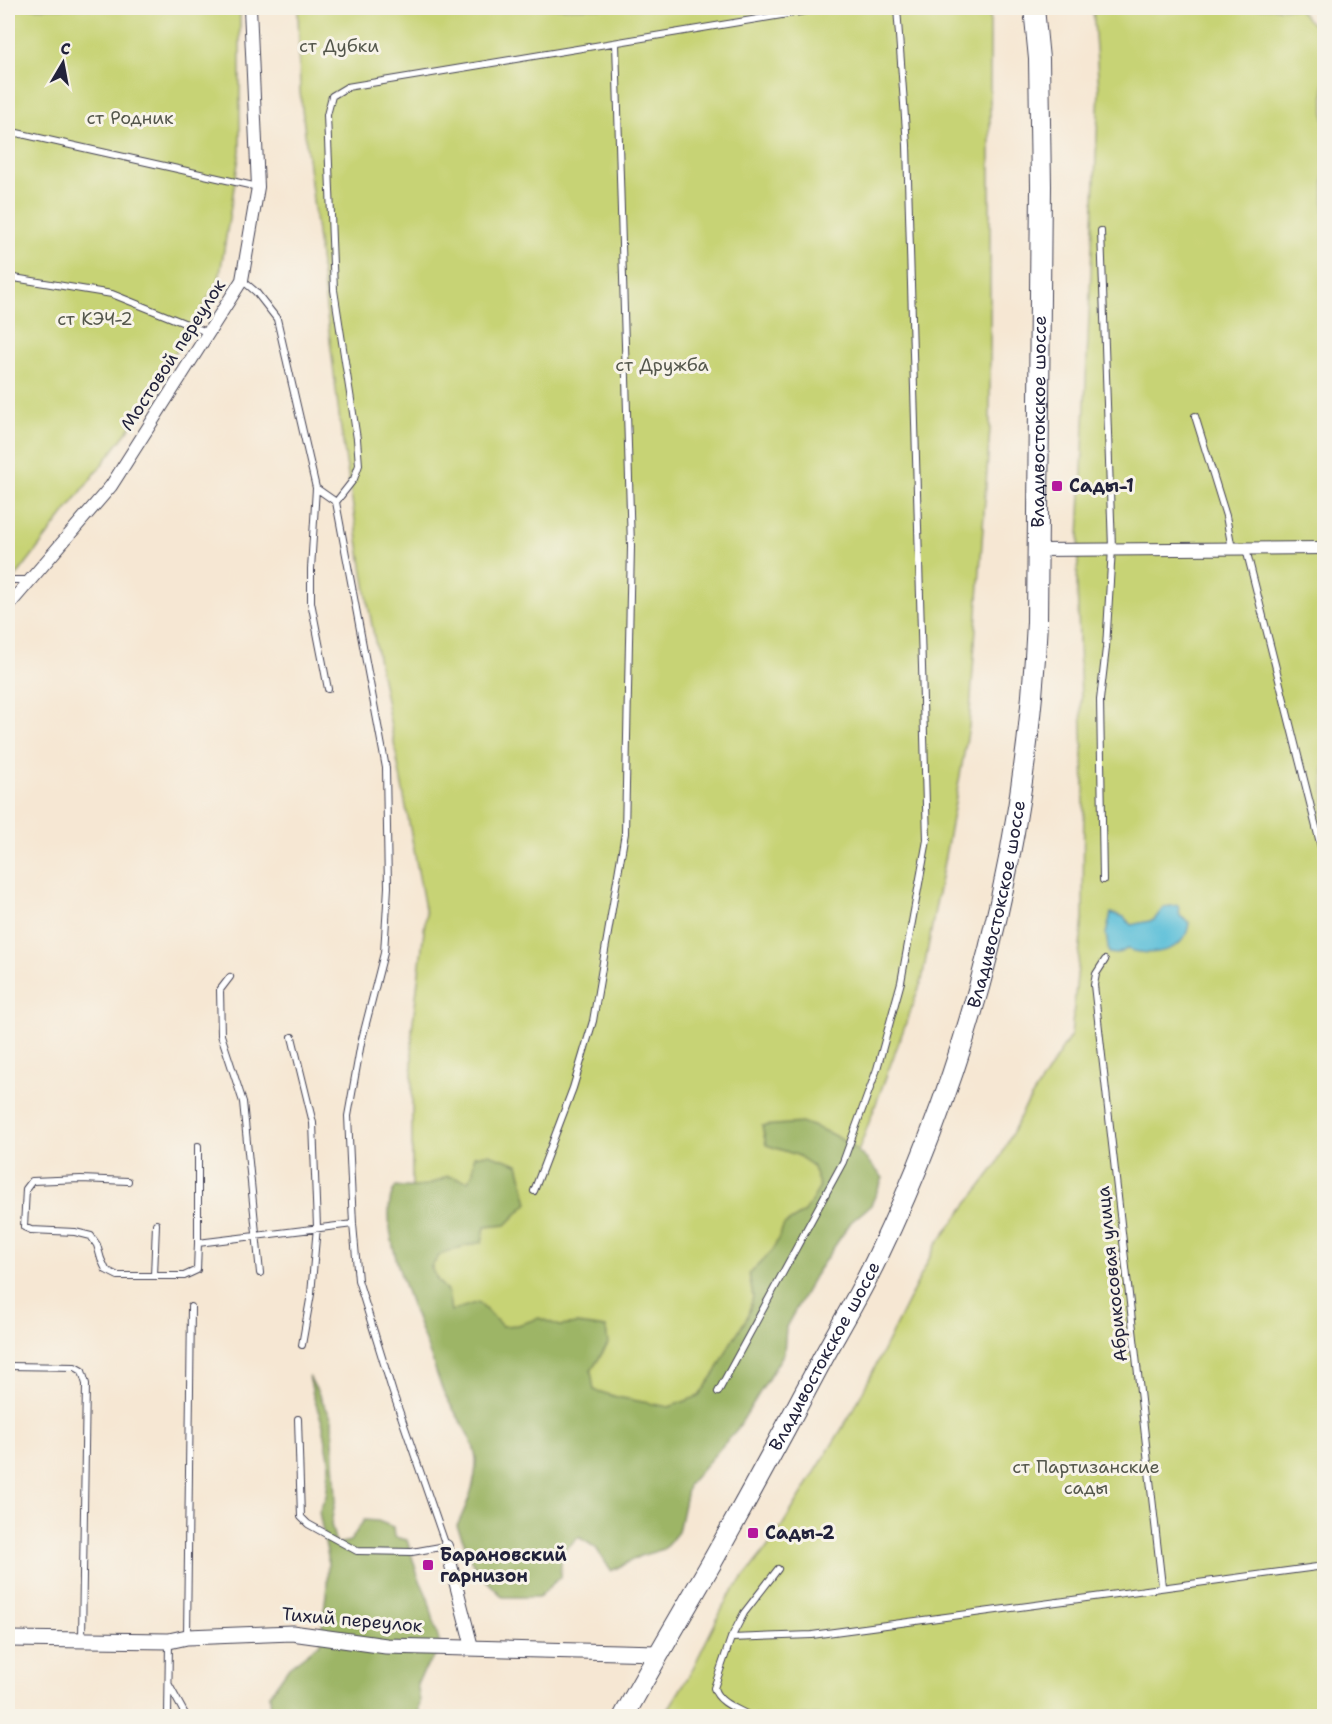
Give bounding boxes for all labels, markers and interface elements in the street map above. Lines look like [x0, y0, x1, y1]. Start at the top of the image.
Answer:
north arrow [33, 33, 93, 93]
park label: ст Дубки [299, 34, 379, 58]
text: С [59, 38, 72, 60]
park label: ст Родник [86, 106, 174, 130]
street label: Мостовой переулок [115, 274, 231, 435]
park label: ст КЭЧ-2 [57, 307, 133, 331]
street label: Владивостокское шоссе [1026, 315, 1052, 528]
park label: ст Дружба [615, 353, 709, 377]
place label: Сады-1 [1069, 474, 1134, 498]
marker: Сады-1 [1050, 479, 1064, 493]
street label: Владивостокское шоссе [962, 799, 1031, 1011]
street label: Абрикосовая улица [1091, 1185, 1133, 1363]
street label: Владивостокское шоссе [763, 1257, 886, 1455]
park label: ст Партизанские сады [1012, 1455, 1160, 1500]
place label: Сады-2 [765, 1521, 835, 1545]
marker: Сады-2 [746, 1526, 760, 1540]
place label: Барановский гарнизон [440, 1543, 567, 1588]
marker: Барановский гарнизон [421, 1558, 435, 1572]
street label: Тихий переулок [281, 1602, 424, 1638]

